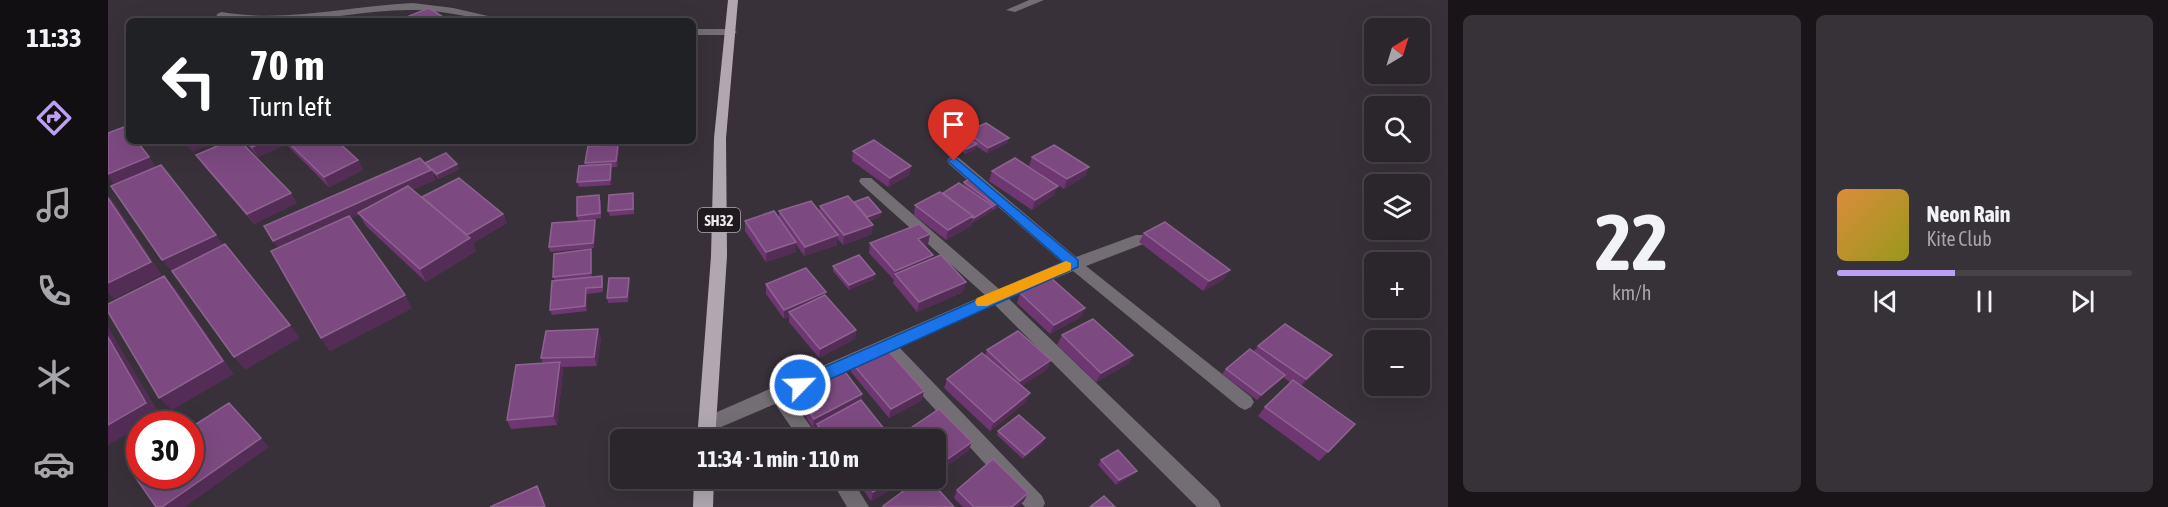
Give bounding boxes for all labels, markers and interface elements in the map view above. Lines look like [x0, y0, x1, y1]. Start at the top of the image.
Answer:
north arrow [1364, 18, 1430, 84]
map controls [1364, 18, 1430, 396]
text: 11:33 [26, 22, 82, 53]
text: 70 m [249, 41, 324, 89]
icon: left [150, 42, 228, 120]
text: Turn left [249, 91, 332, 122]
button: search [1364, 96, 1430, 162]
icon: directions [33, 97, 75, 139]
pin [928, 99, 979, 161]
icon: arrive [937, 108, 970, 141]
button: layers [1364, 174, 1430, 240]
icon: music [33, 184, 75, 226]
text: 22 [1595, 197, 1668, 287]
text: Neon Rain [1927, 201, 2010, 227]
road number: SH32 [698, 208, 740, 232]
text: Kite Club [1927, 227, 1992, 250]
button: + [1364, 252, 1430, 318]
icon: phone [33, 270, 75, 312]
text: km/h [1612, 281, 1652, 304]
icon: previous [1869, 285, 1902, 318]
icon: pause [1968, 285, 2001, 318]
icon: next [2066, 285, 2099, 318]
button: − [1364, 330, 1430, 396]
position arrow [768, 353, 832, 417]
icon: climate [33, 356, 75, 398]
speed limit sign: 30 [126, 411, 204, 489]
icon: car [33, 443, 75, 485]
text: 11:34 · 1 min · 110 m [697, 446, 859, 472]

